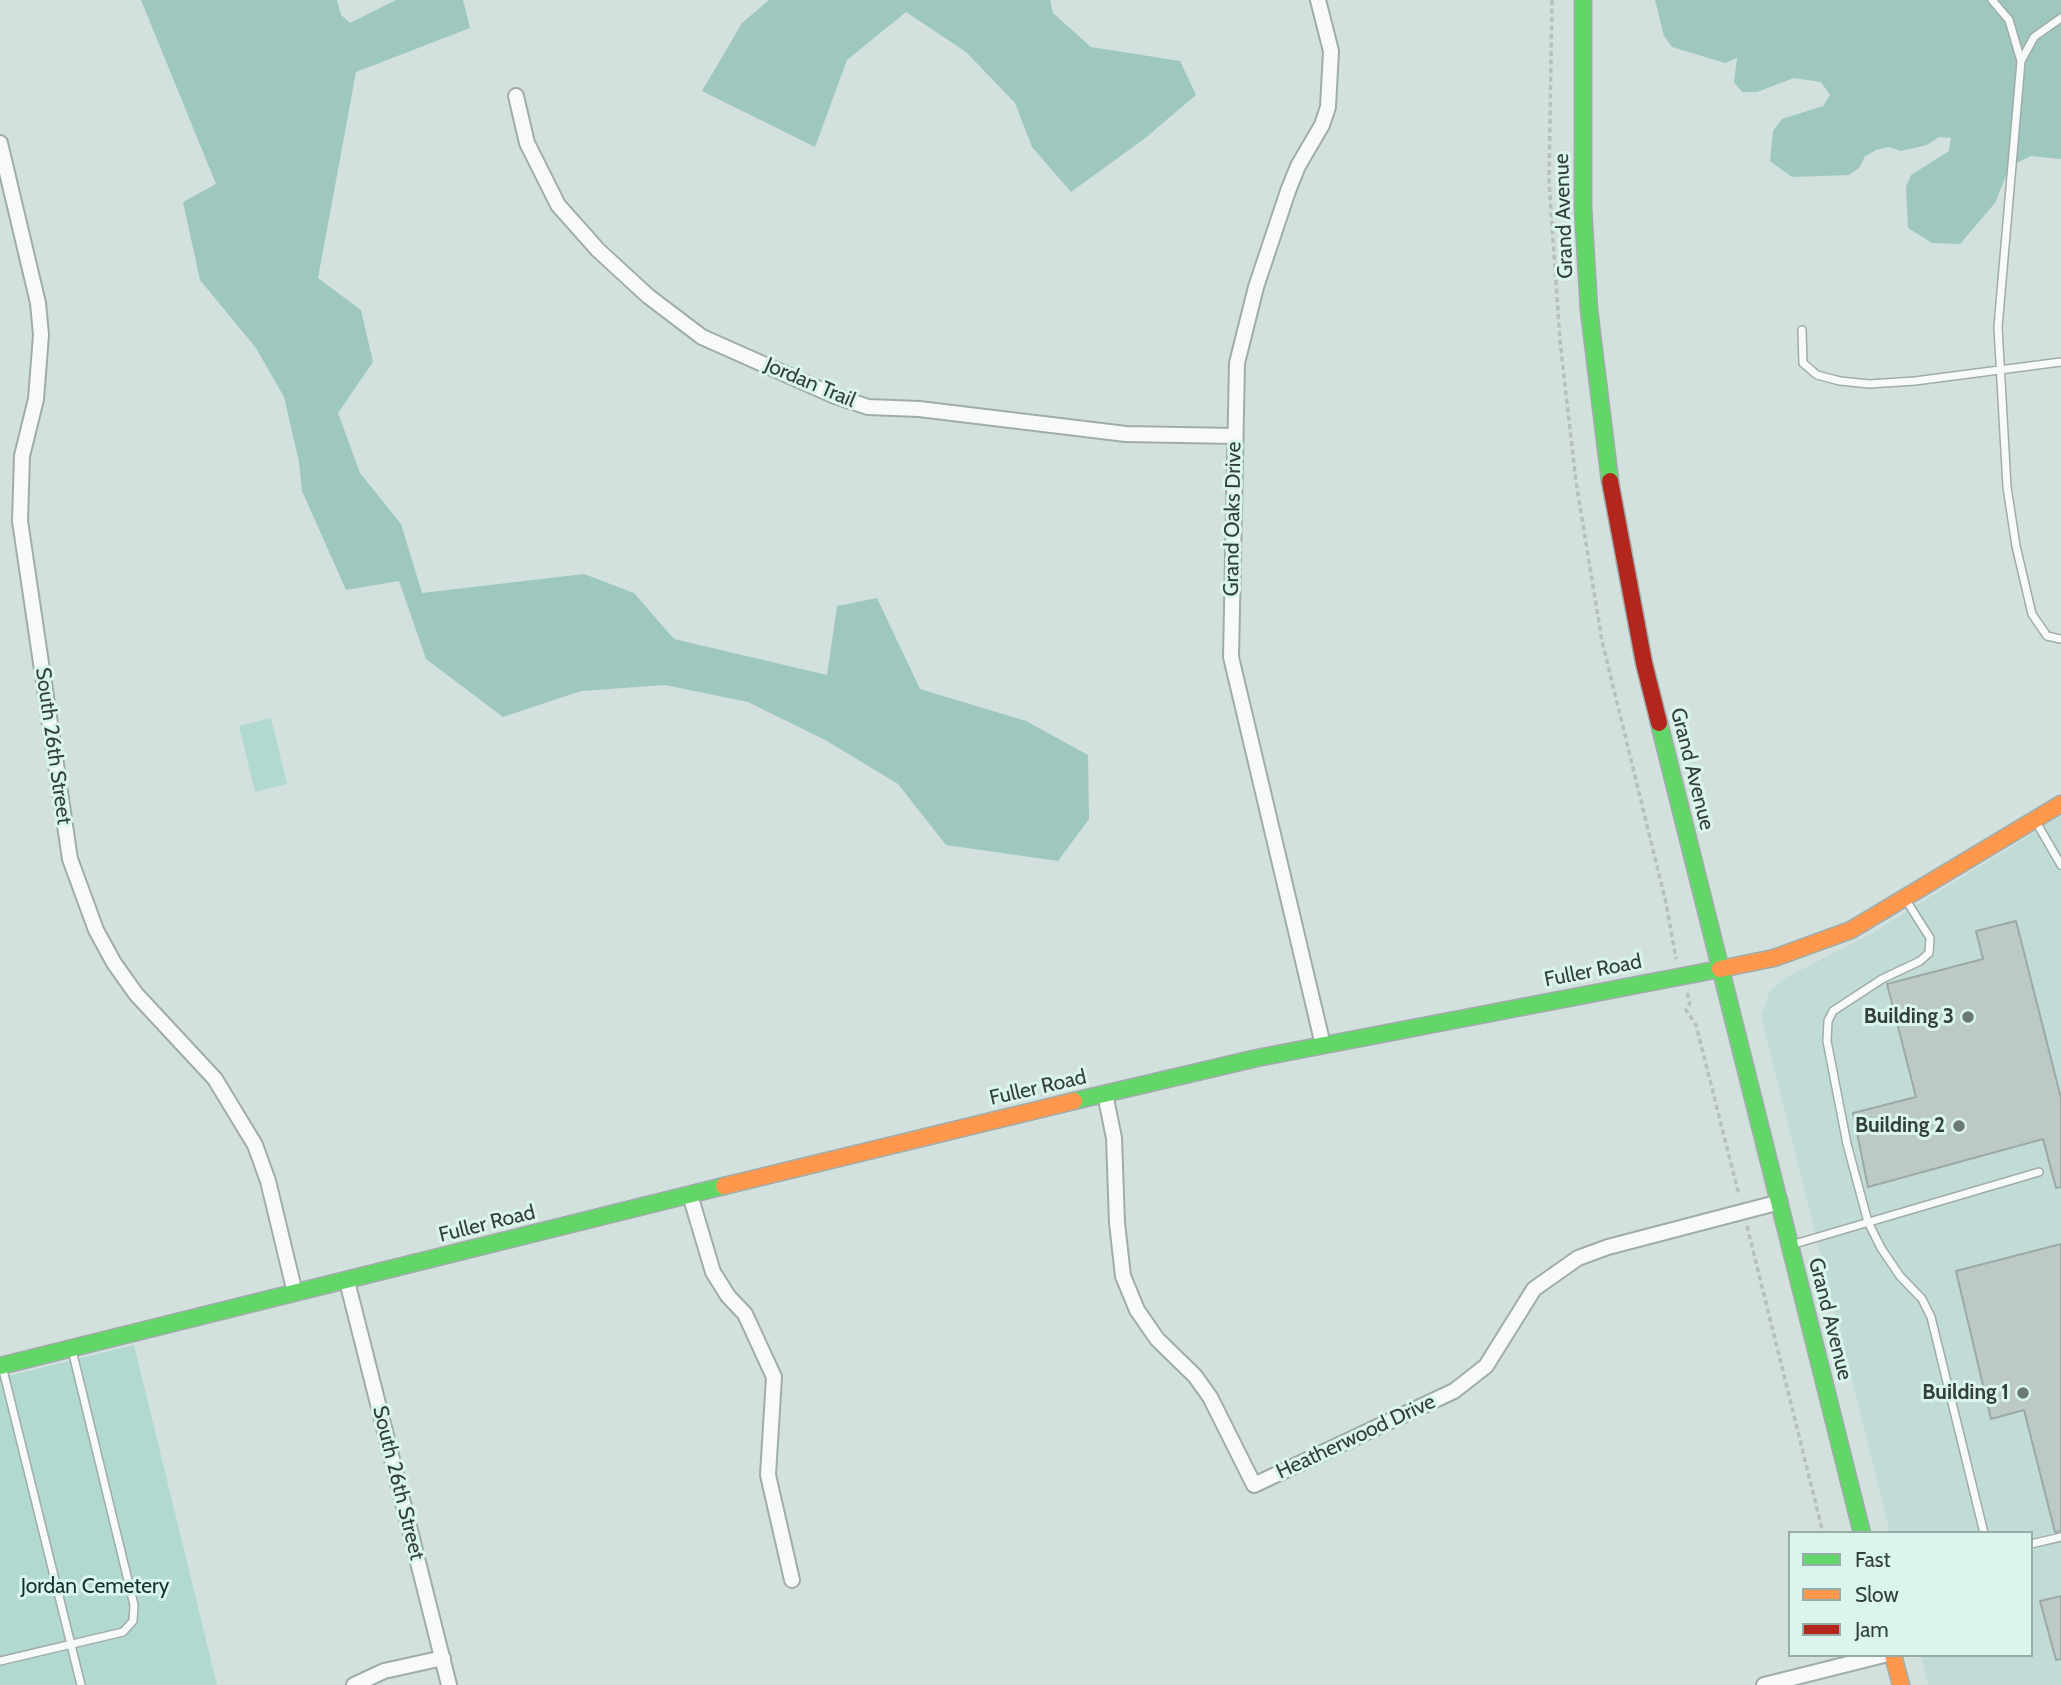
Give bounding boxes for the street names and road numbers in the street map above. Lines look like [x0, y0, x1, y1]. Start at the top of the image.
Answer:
street label: Grand Avenue [1549, 153, 1579, 279]
street label: Jordan Trail [761, 353, 859, 413]
street label: Grand Oaks Drive [1219, 441, 1247, 597]
street label: South 26th Street [30, 666, 76, 826]
street label: Grand Avenue [1665, 705, 1719, 833]
street label: Fuller Road [1542, 949, 1644, 993]
street label: Fuller Road [987, 1065, 1089, 1111]
street label: Fuller Road [436, 1200, 538, 1248]
street label: Grand Avenue [1803, 1255, 1857, 1383]
street label: Heatherwood Drive [1272, 1389, 1440, 1485]
street label: South 26th Street [367, 1403, 429, 1563]

